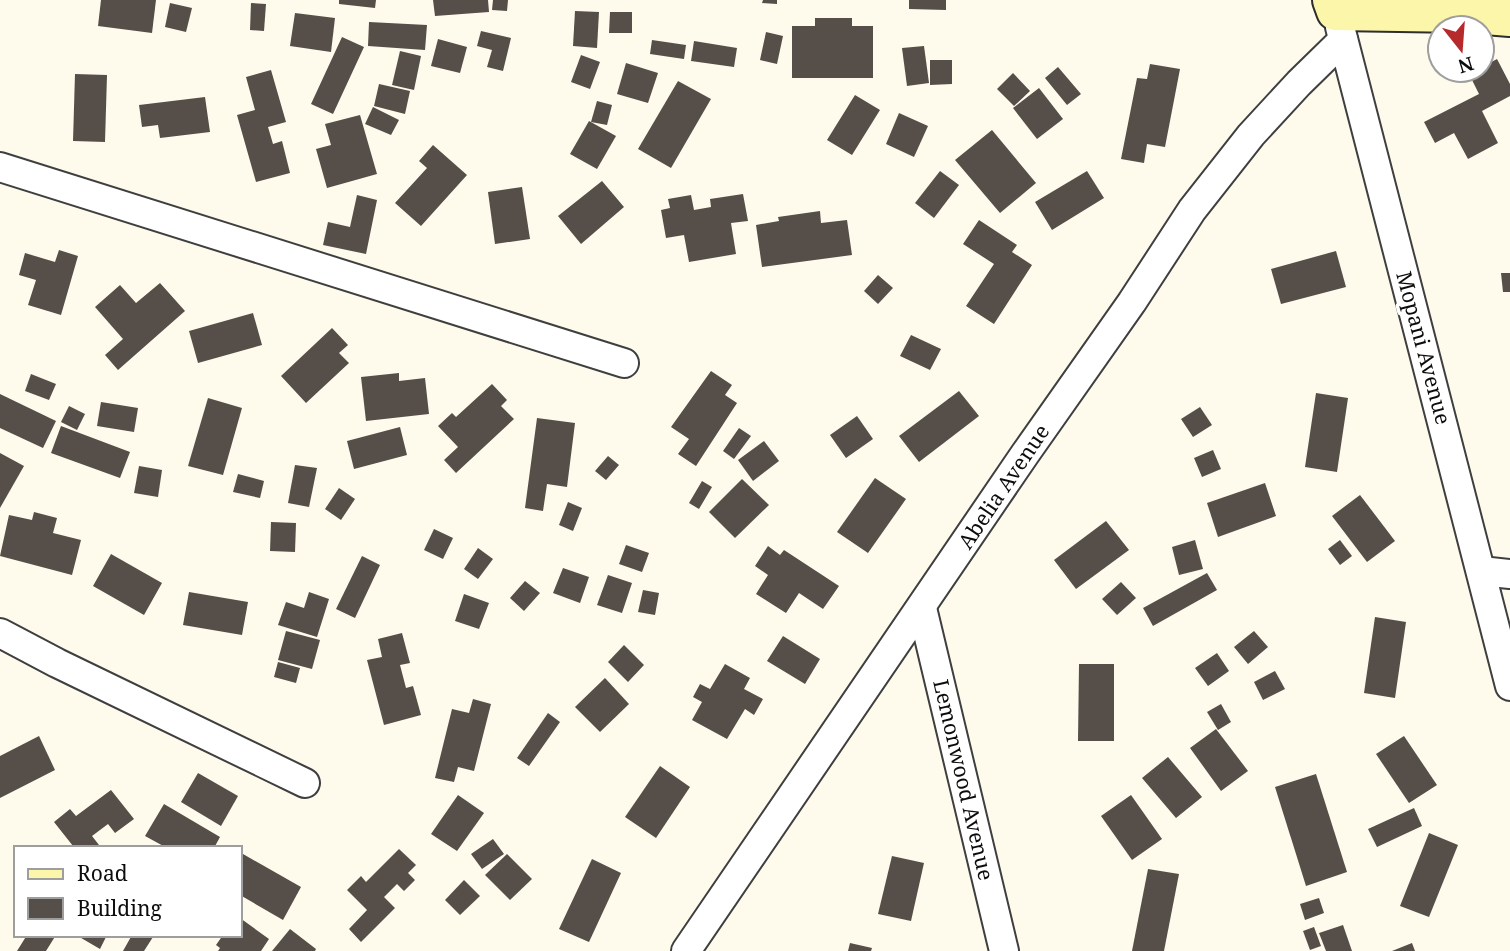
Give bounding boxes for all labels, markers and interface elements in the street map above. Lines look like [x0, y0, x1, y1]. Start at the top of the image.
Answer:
north arrow [1426, 14, 1496, 84]
text: N [1455, 51, 1477, 80]
street label: Mopani Avenue [1390, 268, 1458, 427]
street label: Abelia Avenue [951, 419, 1055, 554]
street label: Lemonwood Avenue [927, 676, 1001, 883]
legend [14, 846, 242, 937]
text: Road [77, 859, 128, 887]
text: Building [77, 894, 162, 922]

